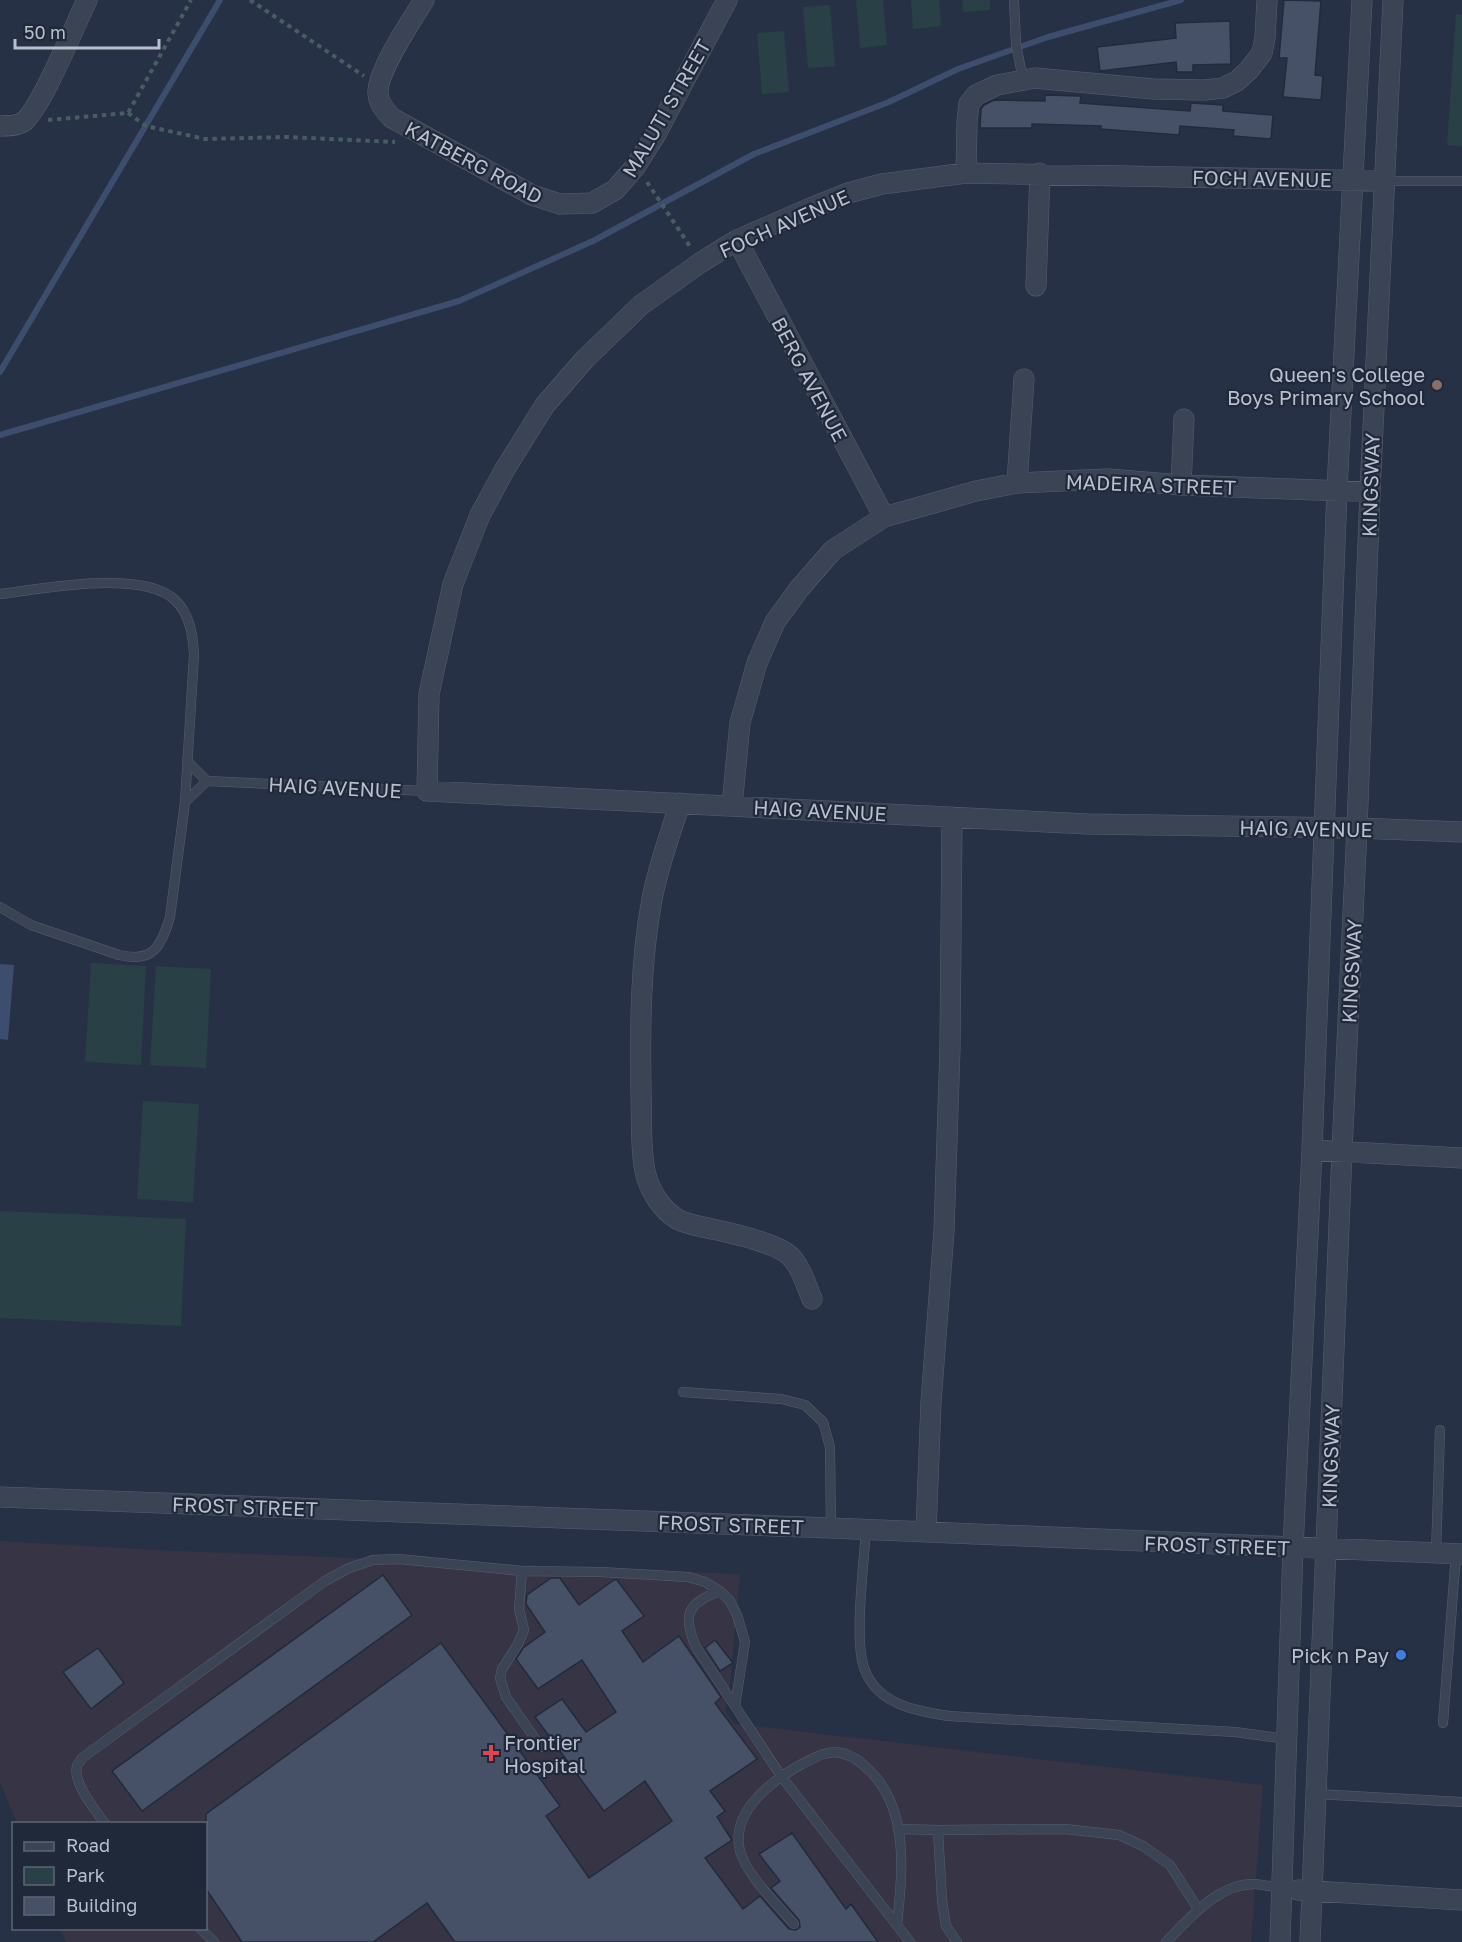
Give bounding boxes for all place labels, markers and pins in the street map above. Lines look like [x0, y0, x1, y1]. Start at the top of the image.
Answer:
place label: Queen's College Boys Primary School [1227, 362, 1425, 409]
marker: Queen's College Boys Primary School [1430, 378, 1444, 392]
place label: Pick n Pay [1291, 1643, 1389, 1667]
marker: Pick n Pay [1394, 1648, 1408, 1662]
place label: Frontier Hospital [504, 1730, 585, 1777]
marker: Frontier Hospital [482, 1744, 500, 1762]

